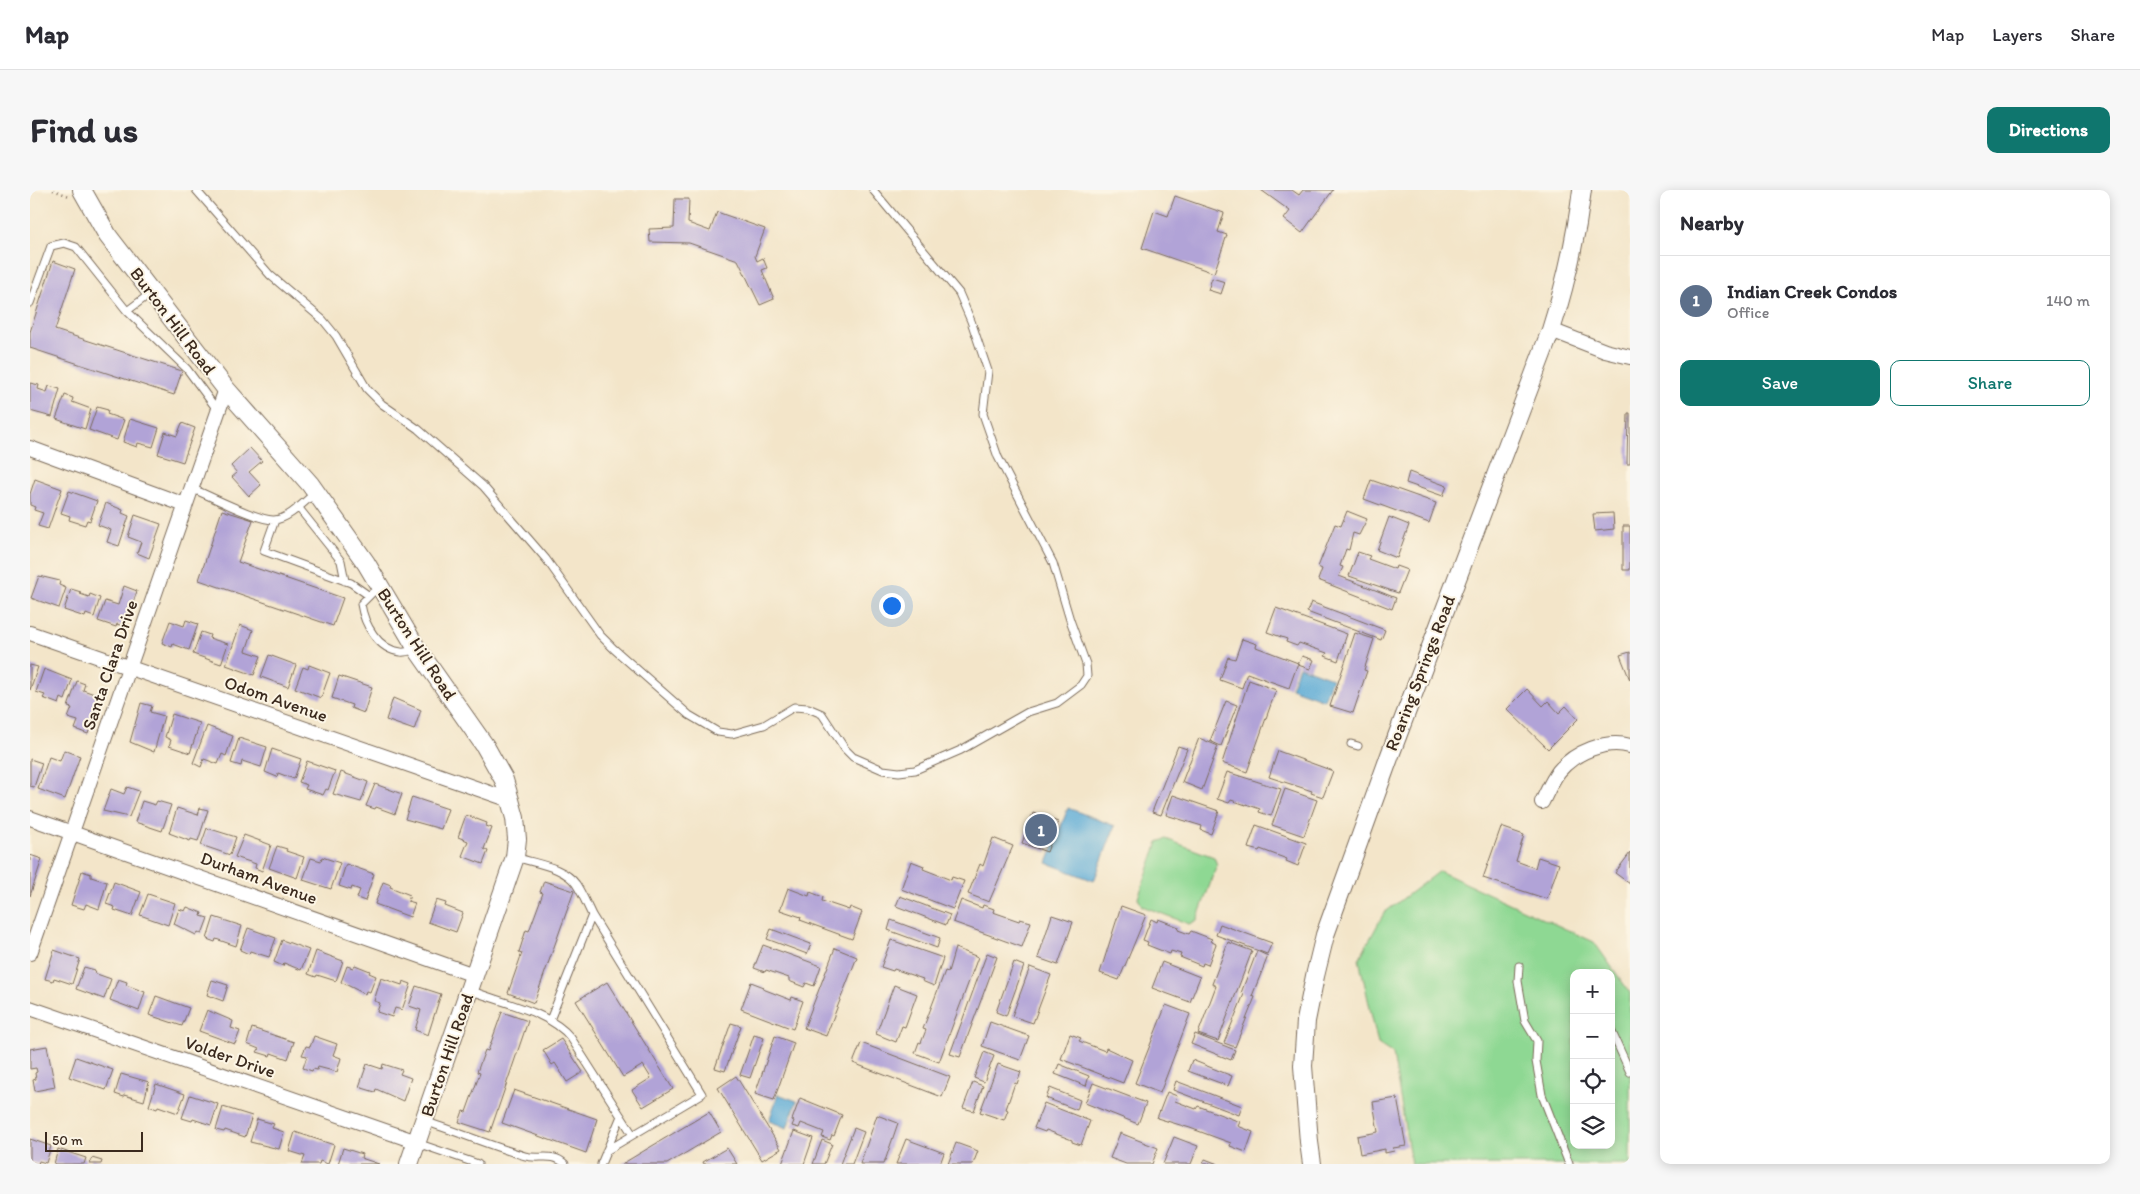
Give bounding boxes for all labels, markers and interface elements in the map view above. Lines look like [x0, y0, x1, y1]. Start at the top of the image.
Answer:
text: Map [25, 20, 69, 49]
text: Map [1931, 24, 1964, 46]
text: Layers [1992, 24, 2042, 46]
text: Share [2070, 24, 2115, 46]
button: Directions [1987, 107, 2110, 153]
text: Find us [30, 109, 138, 151]
text: Nearby [1680, 210, 1744, 235]
street label: Burton Hill Road [125, 263, 221, 379]
text: Indian Creek Condos [1727, 280, 1897, 303]
text: 1 [1692, 291, 1700, 310]
text: 140 m [2046, 291, 2090, 310]
text: Office [1727, 303, 1769, 322]
button: Save [1680, 360, 1880, 406]
button: Share [1890, 360, 2090, 406]
street label: Burton Hill Road [373, 584, 462, 704]
street label: Roaring Springs Road [1380, 592, 1460, 754]
your location [879, 593, 905, 619]
street label: Santa Clara Drive [77, 597, 143, 733]
street label: Odom Avenue [221, 671, 331, 727]
pin: 1 [1025, 811, 1057, 849]
street label: Durham Avenue [198, 847, 320, 909]
map controls [1570, 969, 1615, 1149]
button: + [1570, 969, 1615, 1014]
street label: Burton Hill Road [416, 990, 478, 1120]
button: − [1570, 1014, 1615, 1059]
street label: Volder Drive [182, 1031, 278, 1083]
button: locate [1570, 1059, 1615, 1104]
button: layers [1570, 1104, 1615, 1149]
scale bar [45, 1129, 142, 1152]
text: 50 m [52, 1132, 83, 1149]

